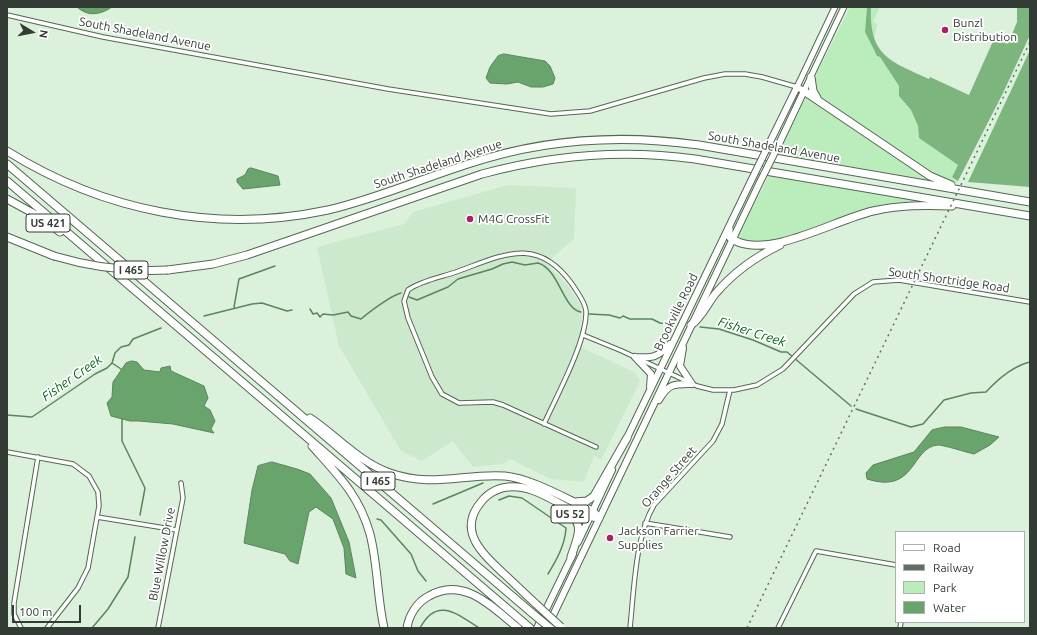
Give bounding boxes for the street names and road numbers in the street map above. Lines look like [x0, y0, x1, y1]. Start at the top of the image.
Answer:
street label: South Shadeland Avenue [78, 14, 212, 54]
street label: South Shadeland Avenue [707, 128, 841, 166]
street label: South Shadeland Avenue [372, 136, 504, 192]
road number: US 421 [26, 214, 70, 232]
road number: I 465 [114, 261, 148, 279]
street label: South Shortridge Road [887, 264, 1011, 296]
street label: Brookville Road [651, 271, 701, 353]
street label: Orange Street [638, 443, 700, 511]
road number: I 465 [361, 472, 395, 490]
road number: US 52 [551, 505, 589, 523]
street label: Blue Willow Drive [146, 506, 178, 602]

